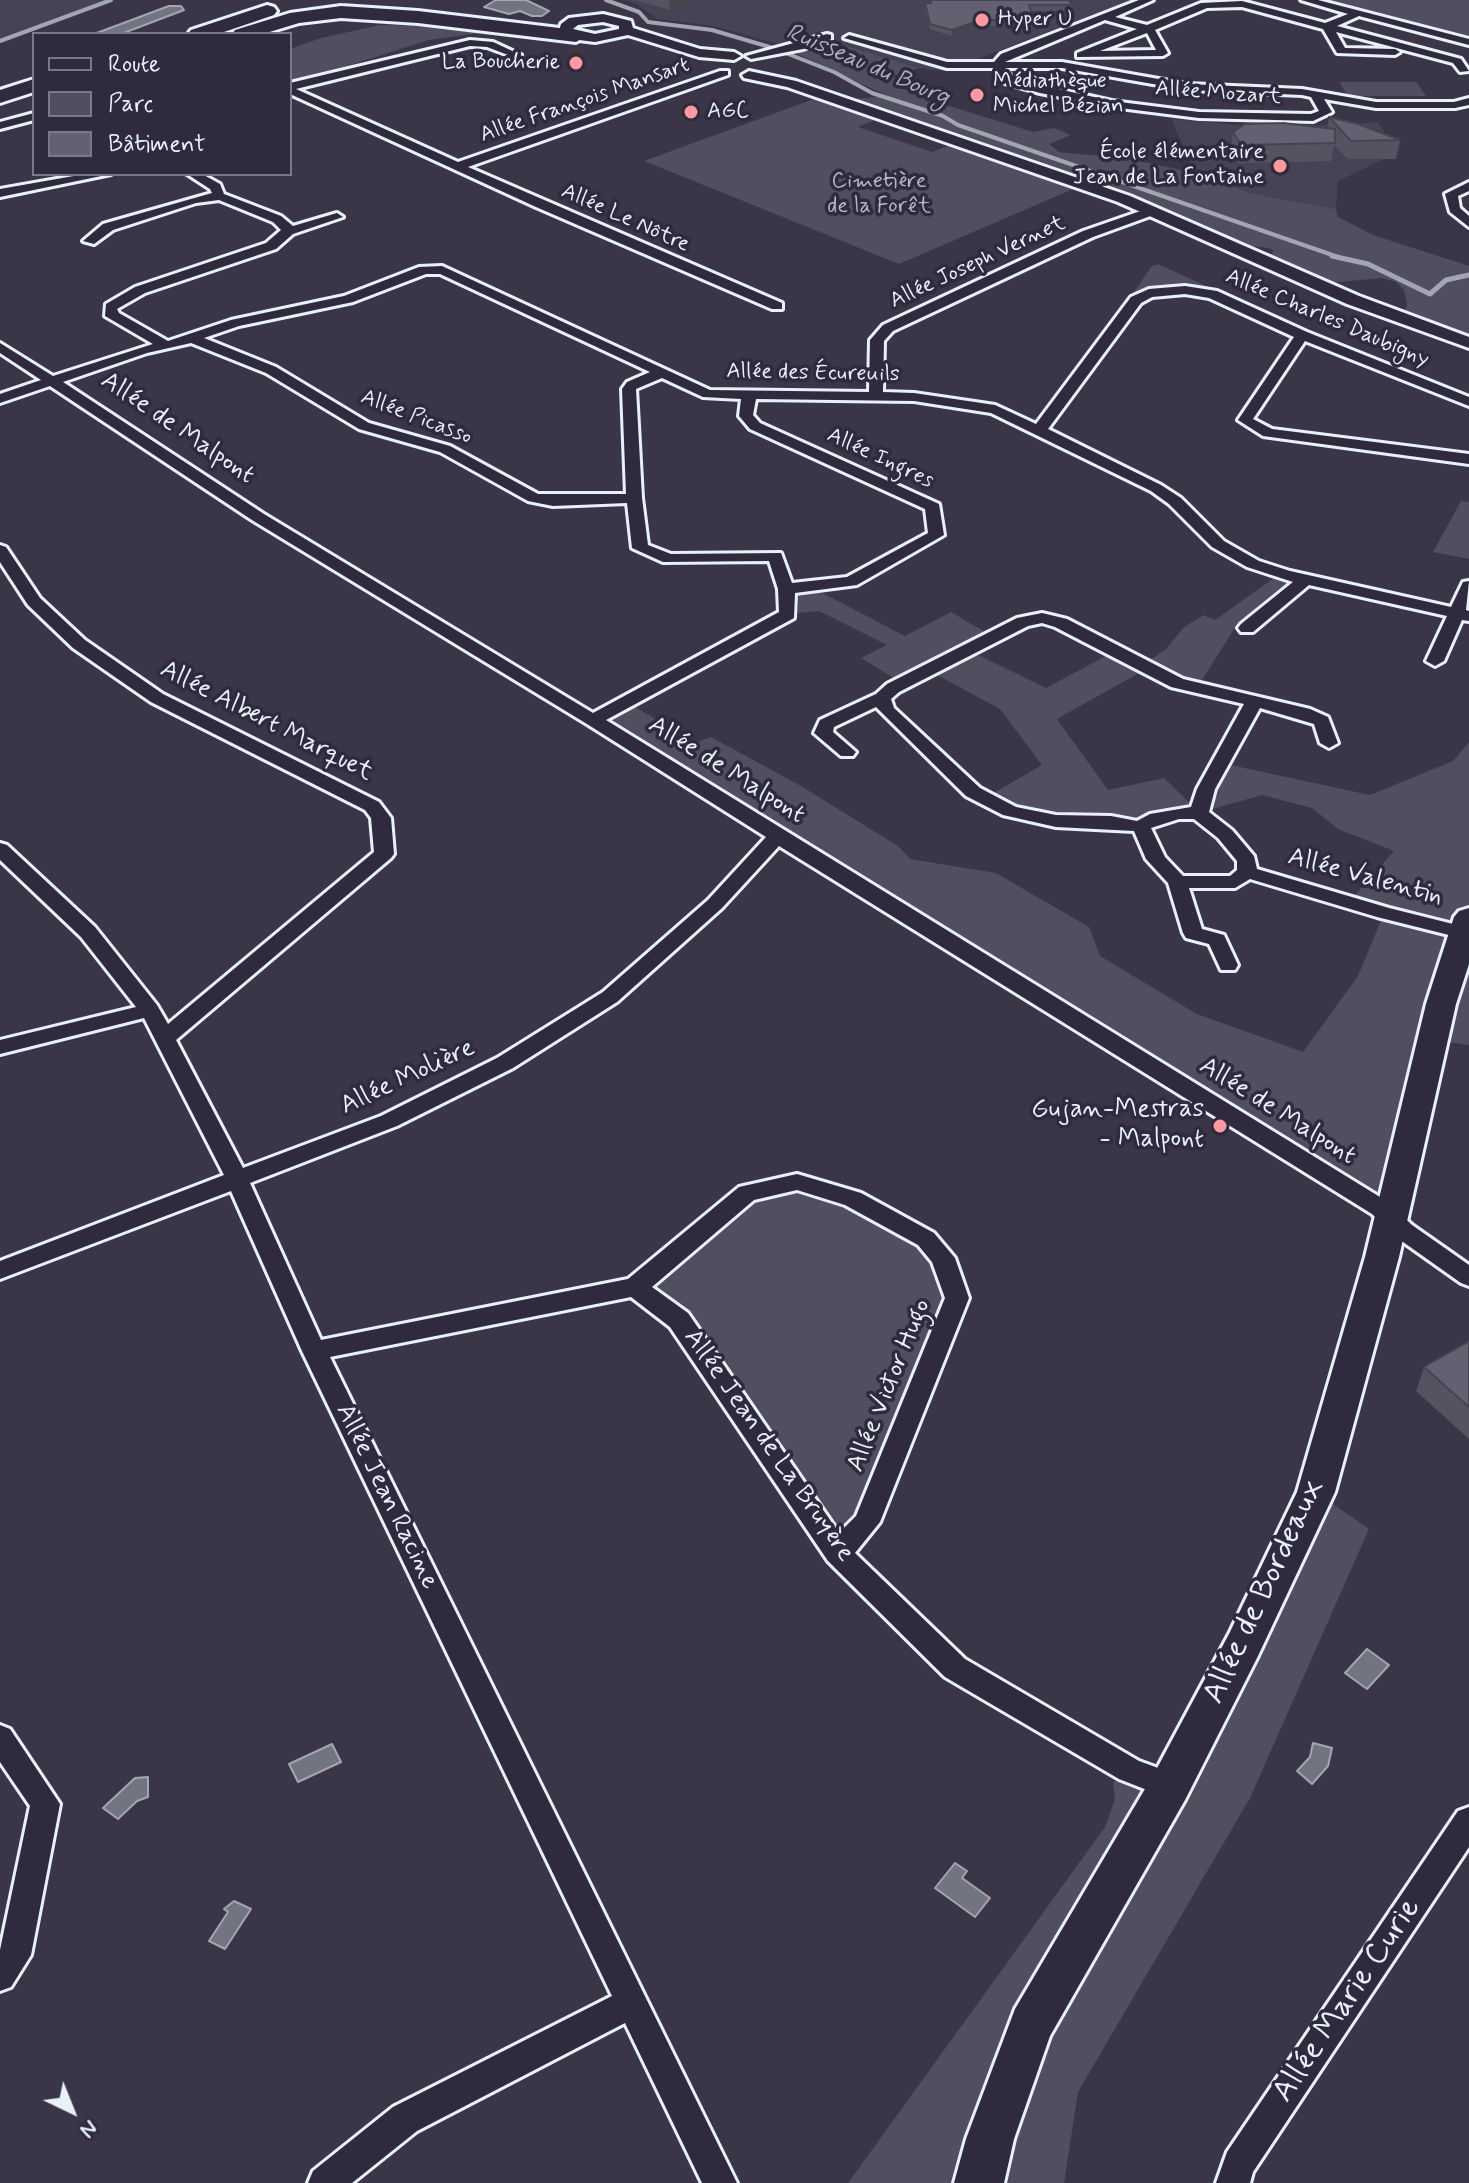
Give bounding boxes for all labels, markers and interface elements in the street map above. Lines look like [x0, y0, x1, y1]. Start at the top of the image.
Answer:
place label: Hyper U [998, 7, 1073, 33]
marker: Hyper U [973, 11, 991, 29]
water label: Ruisseau du Bourg [781, 19, 953, 113]
legend [32, 32, 292, 176]
text: Route [108, 49, 160, 80]
place label: La Boucherie [442, 50, 560, 76]
street label: Allée François Mansart [477, 53, 693, 149]
marker: La Boucherie [567, 54, 585, 72]
place label: Médiathèque Michel Bézian [993, 69, 1124, 120]
street label: Allée Mozart [1154, 76, 1282, 112]
marker: Médiathèque Michel Bézian [968, 86, 986, 104]
text: Parc [108, 89, 153, 120]
place label: AGC [707, 99, 749, 125]
marker: AGC [682, 103, 700, 121]
text: Bâtiment [108, 129, 206, 160]
place label: École élémentaire Jean de La Fontaine [1073, 140, 1264, 192]
marker: École élémentaire Jean de La Fontaine [1271, 157, 1289, 175]
park label: Cimetière de la Forêt [827, 169, 931, 220]
street label: Allée Le Nôtre [557, 179, 693, 259]
street label: Allée Joseph Vernet [886, 211, 1070, 315]
street label: Allée Charles Daubigny [1221, 264, 1433, 374]
street label: Allée des Écureuils [726, 359, 900, 389]
street label: Allée de Malpont [94, 366, 260, 492]
street label: Allée Picasso [357, 385, 475, 451]
street label: Allée Ingres [822, 423, 938, 495]
street label: Allée Albert Marquet [154, 655, 378, 789]
street label: Allée de Malpont [642, 710, 810, 832]
street label: Allée Valentin [1284, 842, 1446, 914]
street label: Allée Molière [336, 1033, 480, 1123]
street label: Allée de Malpont [1193, 1051, 1361, 1173]
place label: Gujan-Mestras - Malpont [1031, 1095, 1204, 1156]
marker: Gujan-Mestras - Malpont [1211, 1117, 1229, 1135]
street label: Allée Victor Hugo [841, 1295, 939, 1477]
street label: Allée Jean de La Bruyère [676, 1324, 860, 1568]
street label: Allée Jean Racine [328, 1399, 444, 1595]
street label: Allée de Bordeaux [1196, 1473, 1334, 1711]
street label: Allée Marie Curie [1265, 1892, 1431, 2110]
north arrow [32, 2071, 112, 2151]
text: N [73, 2113, 103, 2144]

